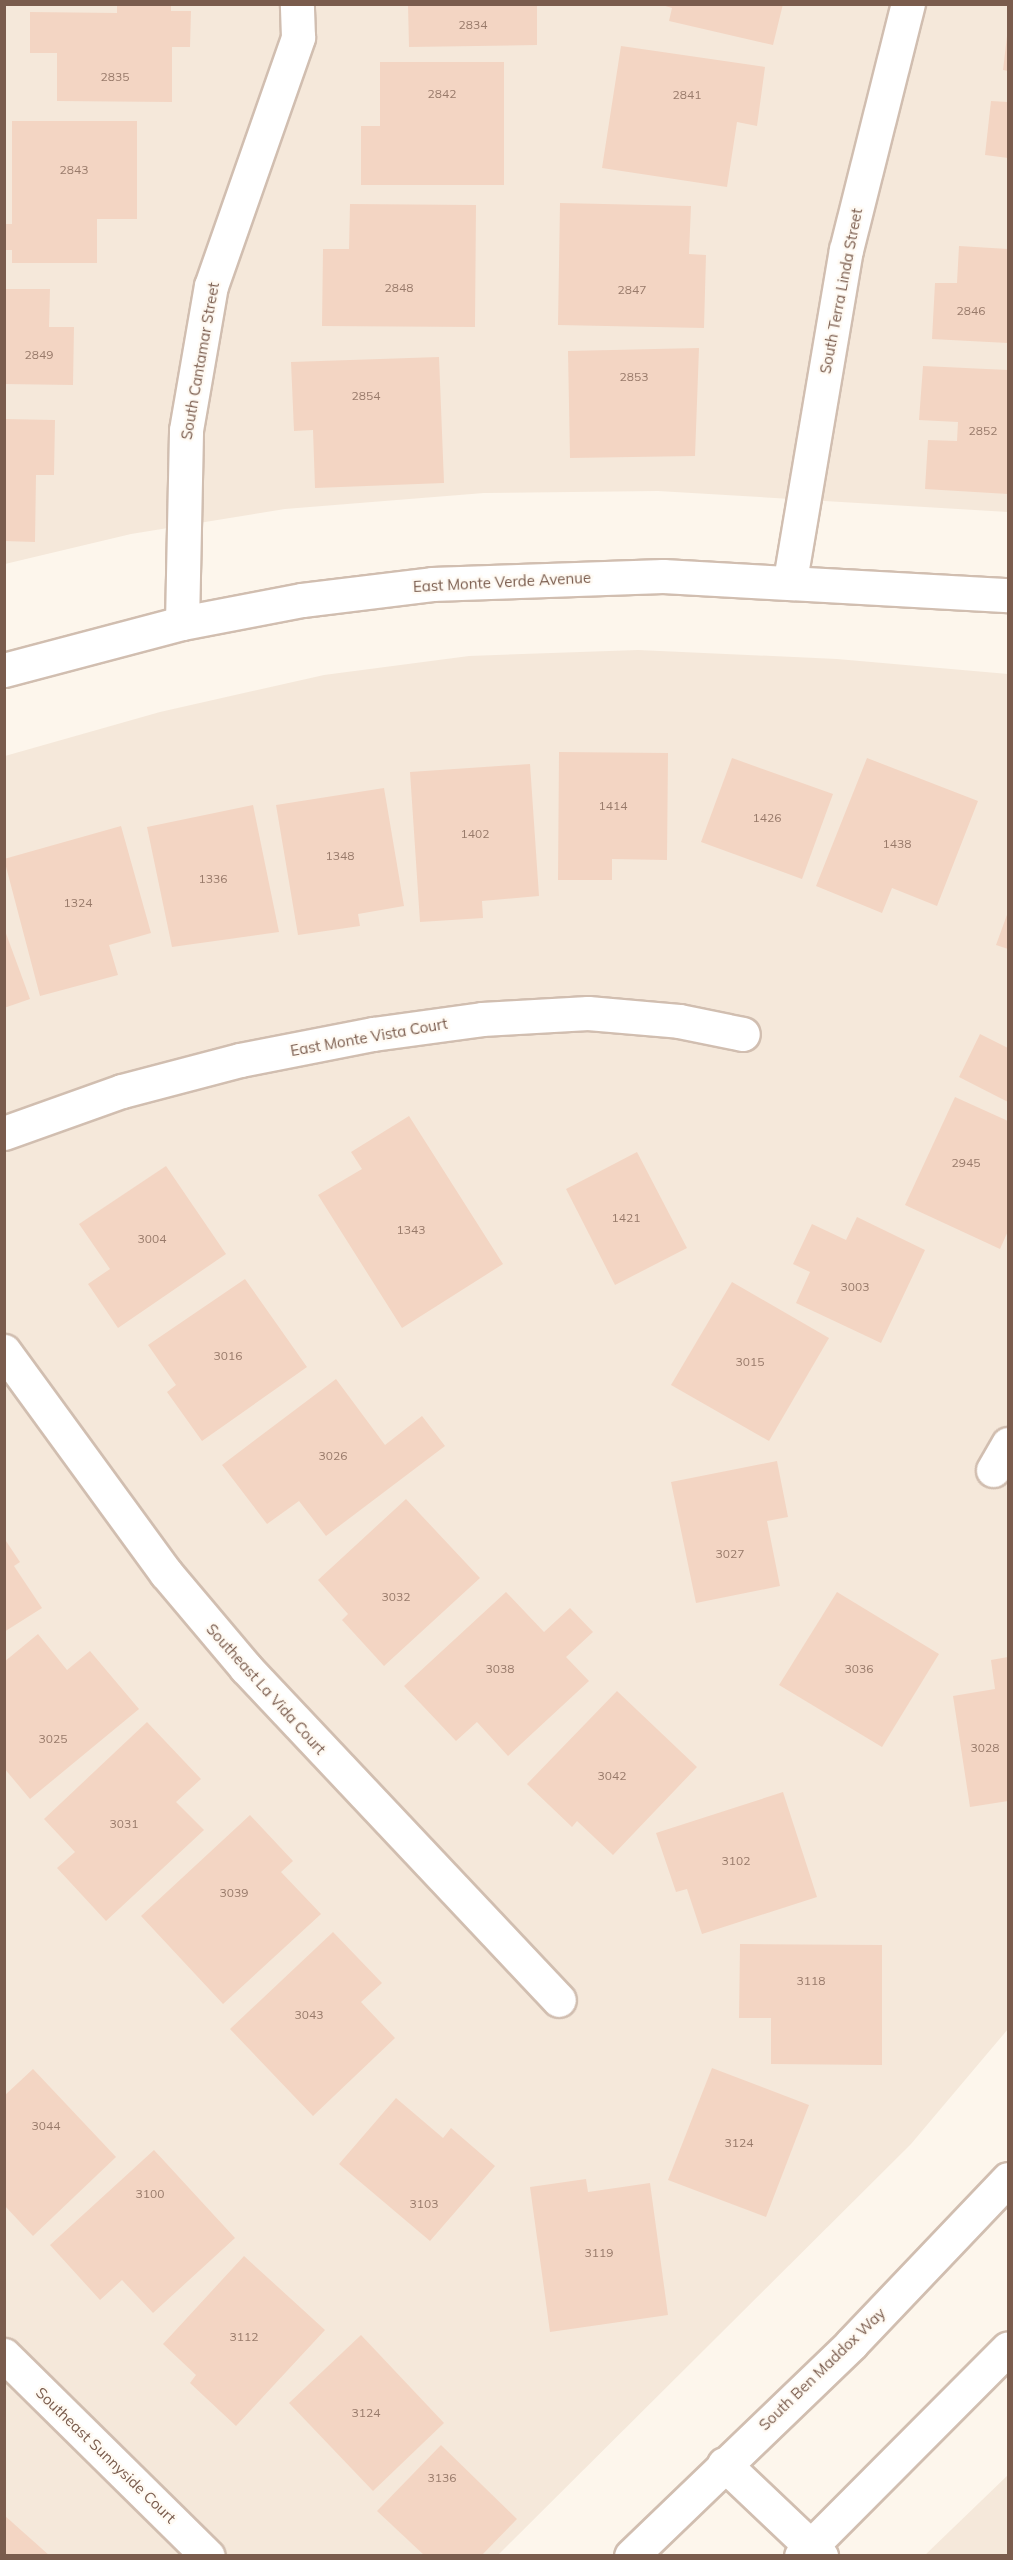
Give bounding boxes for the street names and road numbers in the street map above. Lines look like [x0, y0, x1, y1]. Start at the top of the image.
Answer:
street label: South Terra Linda Street [816, 207, 866, 375]
street label: South Cantamar Street [177, 281, 223, 441]
street label: East Monte Verde Avenue [413, 568, 591, 596]
street label: East Monte Vista Court [289, 1014, 449, 1060]
street label: Southeast La Vida Court [203, 1620, 329, 1758]
street label: South Ben Maddox Way [755, 2304, 889, 2434]
street label: Southeast Sunnyside Court [32, 2383, 180, 2527]

